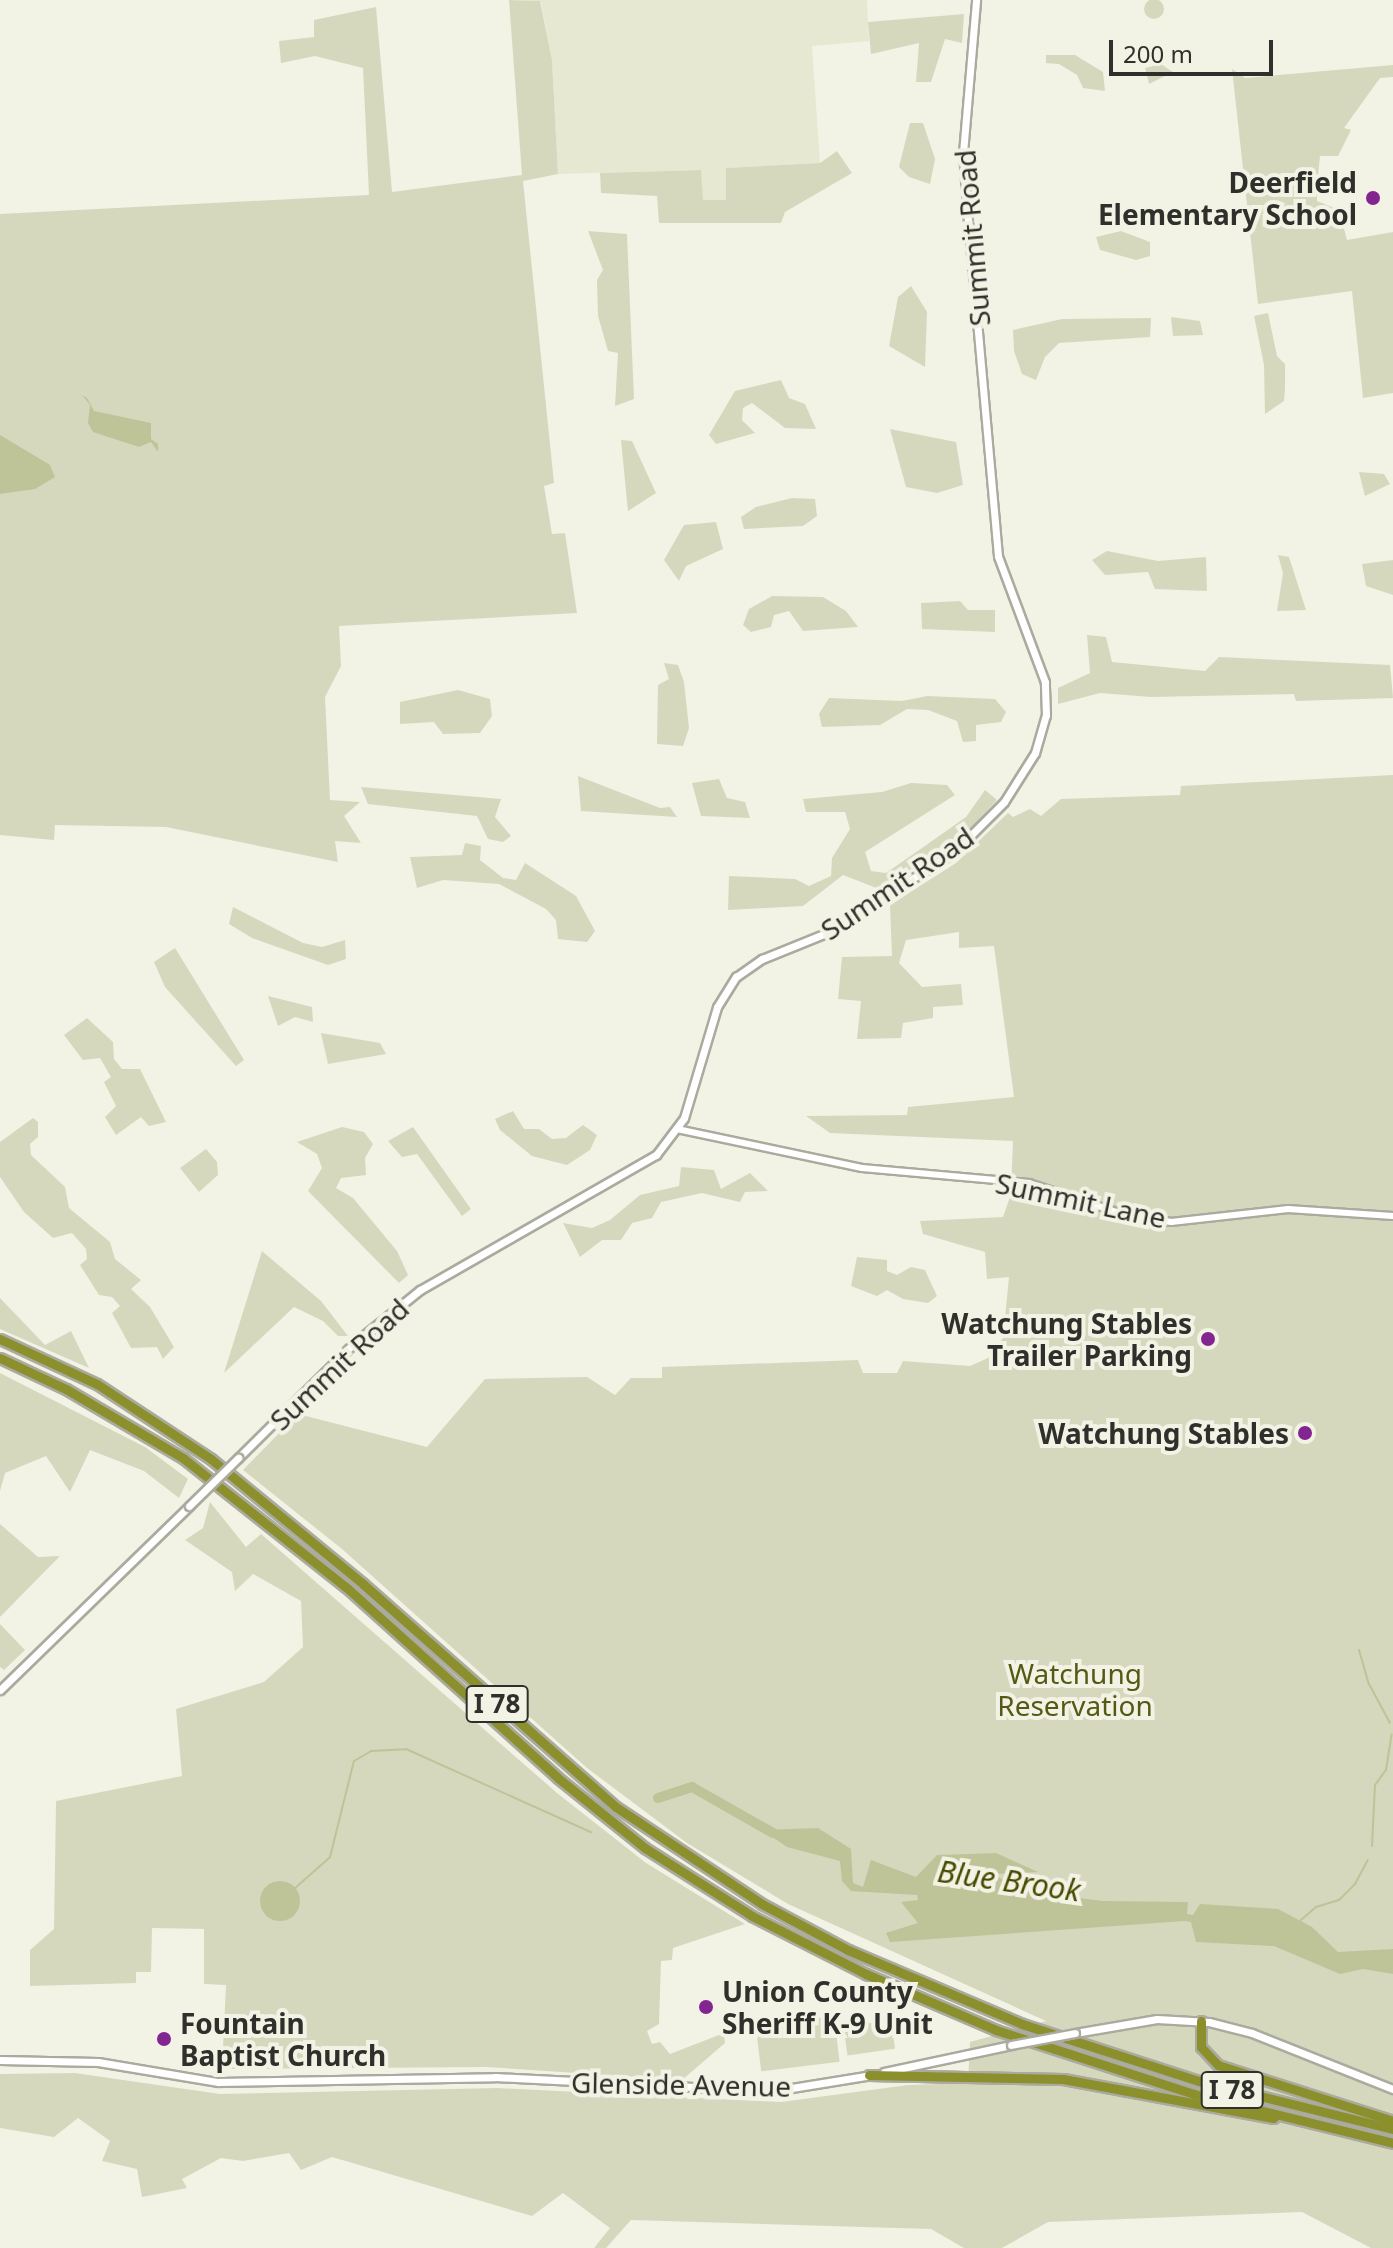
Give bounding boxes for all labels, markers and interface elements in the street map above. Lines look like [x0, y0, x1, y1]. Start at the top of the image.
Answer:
scale bar [1113, 24, 1277, 74]
text: 200 m [1123, 37, 1193, 70]
street label: Summit Road [948, 148, 996, 328]
place label: Deerfield Elementary School [1098, 165, 1357, 231]
marker: Deerfield Elementary School [1364, 189, 1382, 207]
street label: Summit Road [814, 820, 980, 946]
street label: Summit Lane [993, 1166, 1169, 1234]
street label: Summit Road [263, 1291, 415, 1437]
place label: Watchung Stables Trailer Parking [941, 1306, 1192, 1372]
marker: Watchung Stables Trailer Parking [1199, 1330, 1217, 1348]
place label: Watchung Stables [1038, 1416, 1289, 1450]
marker: Watchung Stables [1296, 1424, 1314, 1442]
park label: Watchung Reservation [997, 1656, 1153, 1722]
road number: I 78 [465, 1682, 529, 1726]
water label: Blue Brook [935, 1853, 1083, 1909]
place label: Union County Sheriff K-9 Unit [722, 1974, 933, 2040]
marker: Union County Sheriff K-9 Unit [697, 1998, 715, 2016]
place label: Fountain Baptist Church [180, 2006, 386, 2072]
marker: Fountain Baptist Church [155, 2030, 173, 2048]
street label: Glenside Avenue [571, 2065, 791, 2103]
road number: I 78 [1200, 2068, 1264, 2112]

